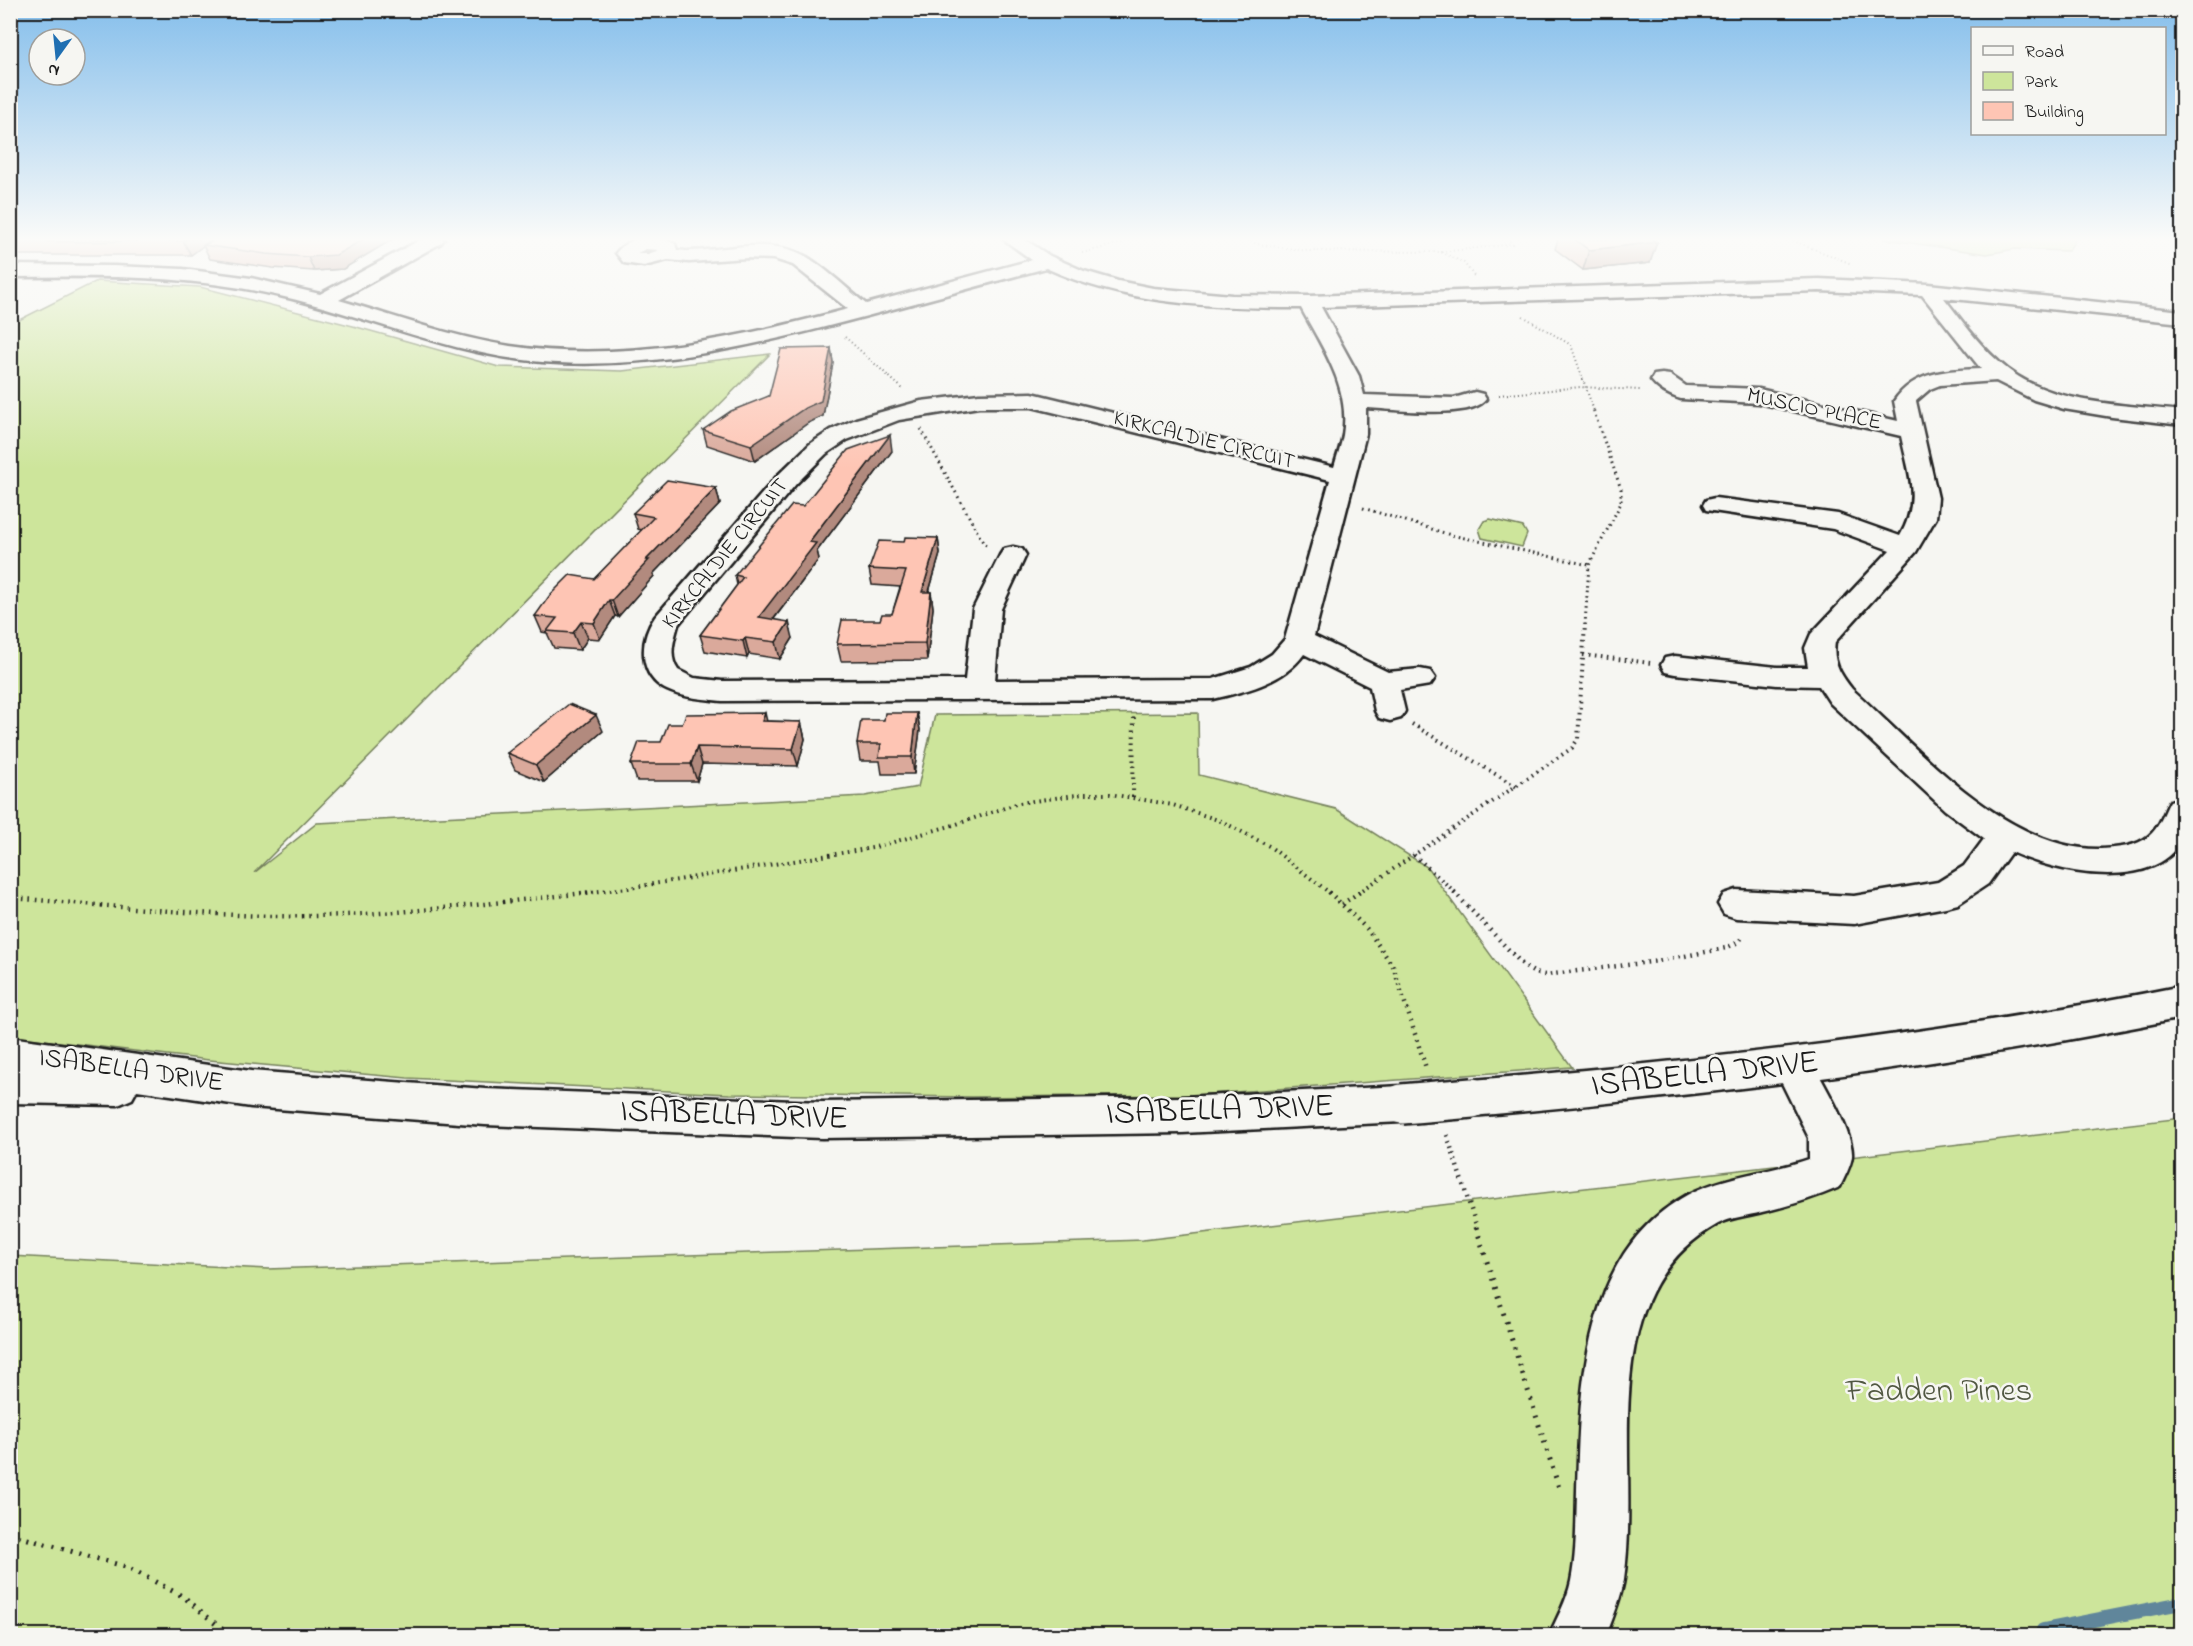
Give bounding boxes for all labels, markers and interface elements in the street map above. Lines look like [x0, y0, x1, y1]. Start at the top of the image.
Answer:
north arrow [27, 27, 87, 87]
legend [1971, 27, 2166, 135]
text: Road [2025, 40, 2064, 66]
text: N [45, 57, 62, 83]
text: Park [2025, 70, 2058, 96]
text: Building [2024, 100, 2084, 127]
street label: MUSCIO PLACE [1744, 380, 1884, 440]
street label: KIRKCALDIE CIRCUIT [1110, 403, 1298, 479]
street label: KIRKCALDIE CIRCUIT [655, 471, 797, 636]
street label: ISABELLA DRIVE [36, 1039, 226, 1103]
street label: ISABELLA DRIVE [1589, 1039, 1821, 1111]
street label: ISABELLA DRIVE [1105, 1083, 1335, 1139]
street label: ISABELLA DRIVE [619, 1088, 849, 1144]
park label: Fadden Pines [1845, 1368, 2032, 1416]

